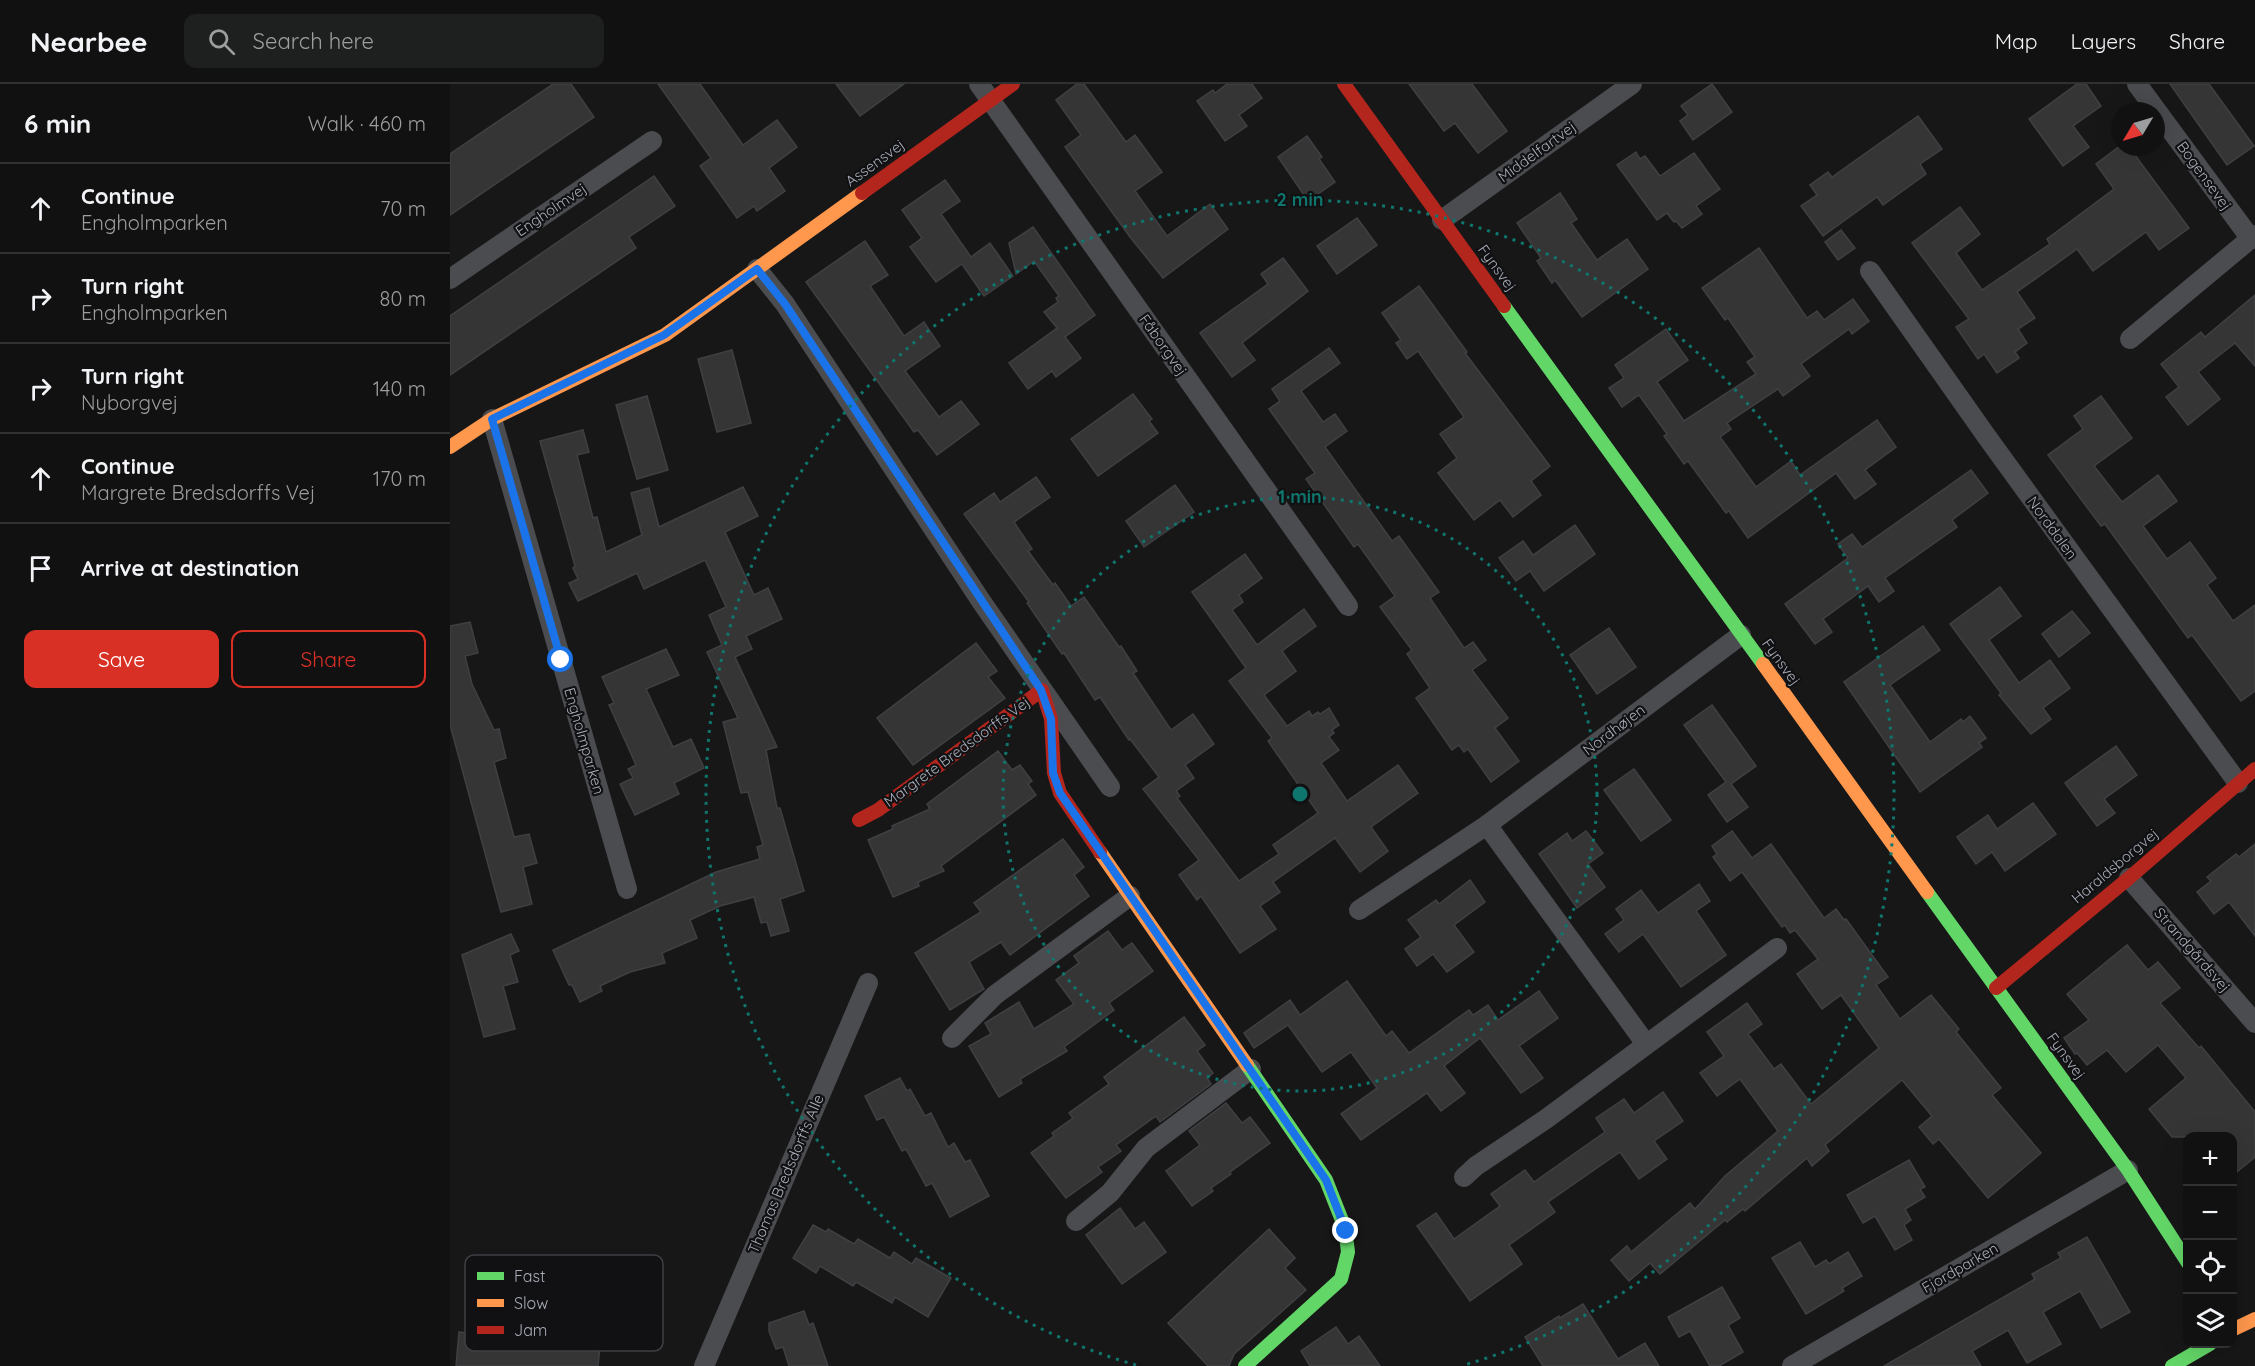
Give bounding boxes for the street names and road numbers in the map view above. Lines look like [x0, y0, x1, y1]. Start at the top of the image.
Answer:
street label: Middelfartvej [1494, 117, 1579, 186]
street label: Assensvej [841, 135, 908, 190]
street label: Bogensevej [2173, 137, 2236, 214]
street label: Engholmvej [512, 179, 590, 240]
street label: Fynsvej [1474, 241, 1521, 295]
street label: Fåborgvej [1135, 310, 1191, 379]
street label: Norddalen [2023, 493, 2082, 563]
street label: Fynsvej [1758, 635, 1805, 689]
street label: Engholmparken [560, 685, 609, 796]
street label: Margrete Bredsdorffs Vej [880, 692, 1033, 811]
street label: Nordhøjen [1579, 700, 1649, 759]
street label: Haraldsborgvej [2067, 824, 2162, 907]
street label: Strandgårdsvej [2150, 903, 2234, 996]
street label: Fynsvej [2043, 1029, 2090, 1083]
street label: Thomas Bredsdorffs Alle [743, 1091, 828, 1256]
street label: Fjordparken [1918, 1238, 2001, 1297]

